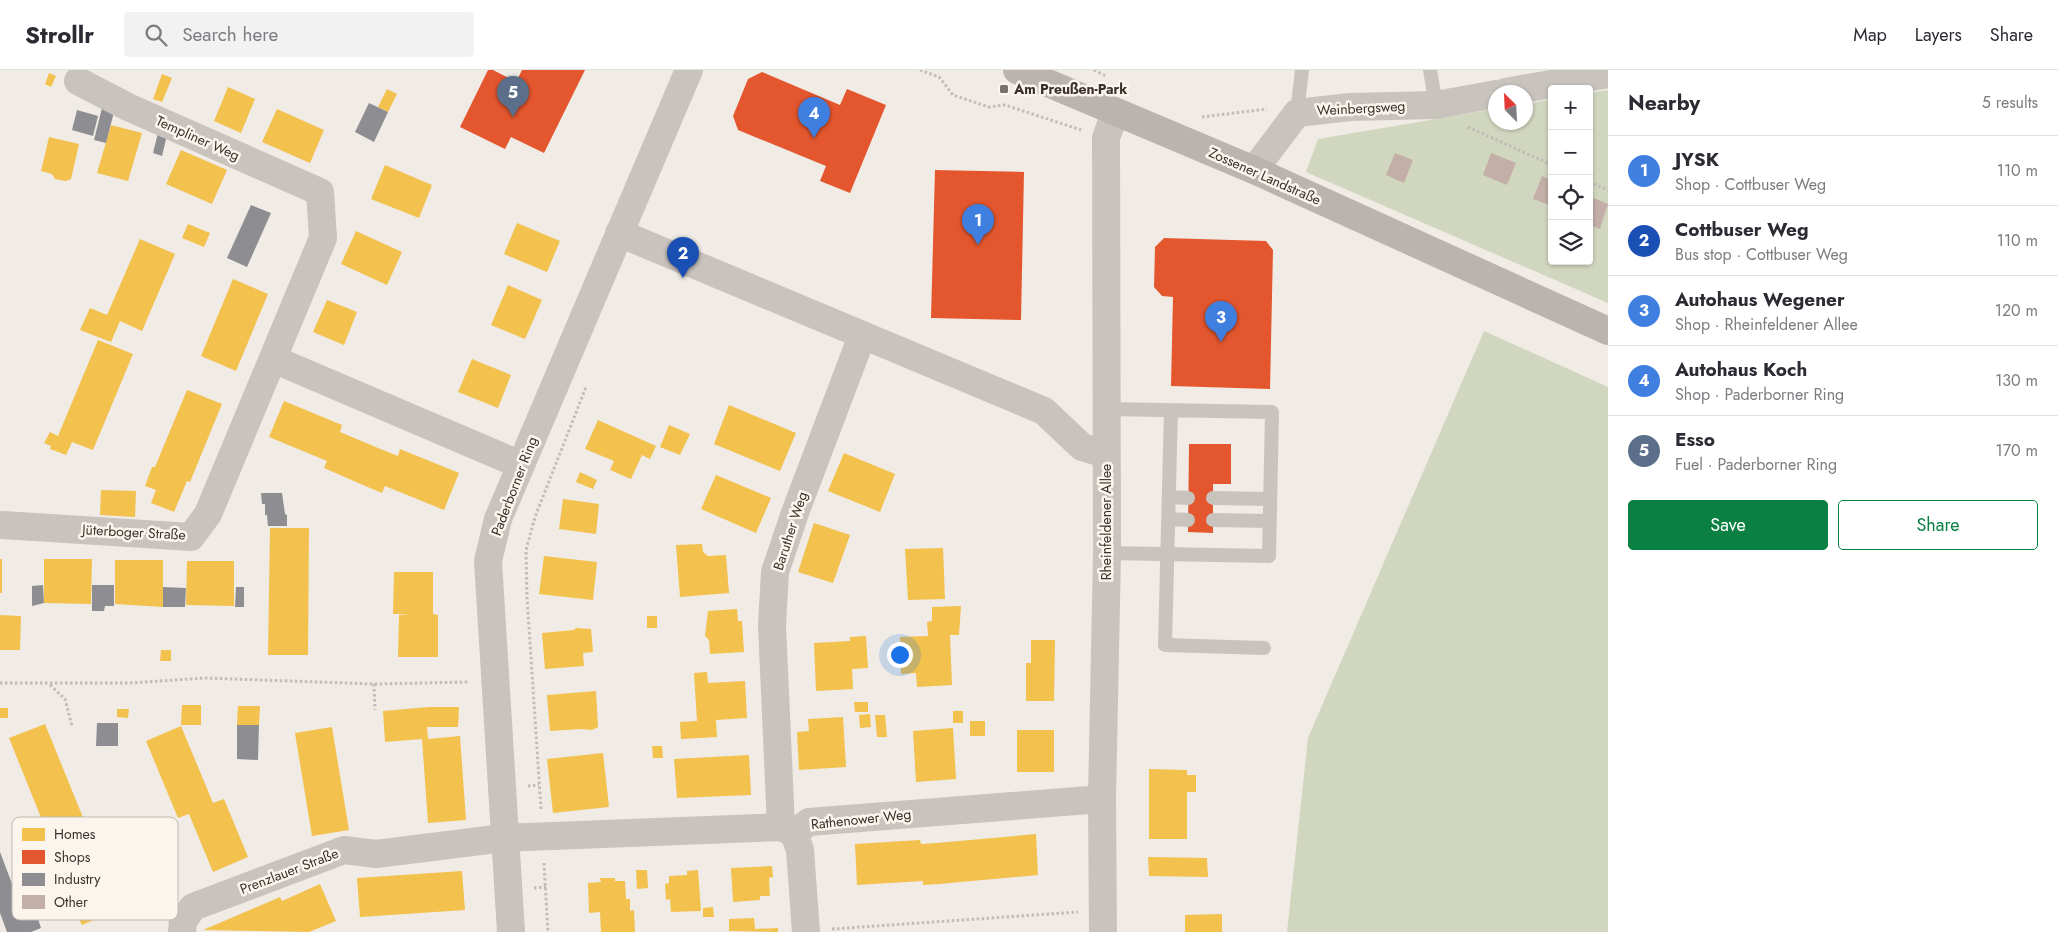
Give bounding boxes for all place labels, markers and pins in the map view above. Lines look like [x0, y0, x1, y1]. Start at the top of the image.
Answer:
pin: 5 [497, 76, 529, 117]
place label: Am Preußen-Park [1013, 79, 1127, 99]
marker: Am Preußen-Park [998, 83, 1010, 95]
pin: 4 [798, 97, 830, 138]
pin: 1 [962, 204, 994, 245]
pin: 2 [667, 237, 699, 278]
pin: 3 [1205, 301, 1237, 342]

